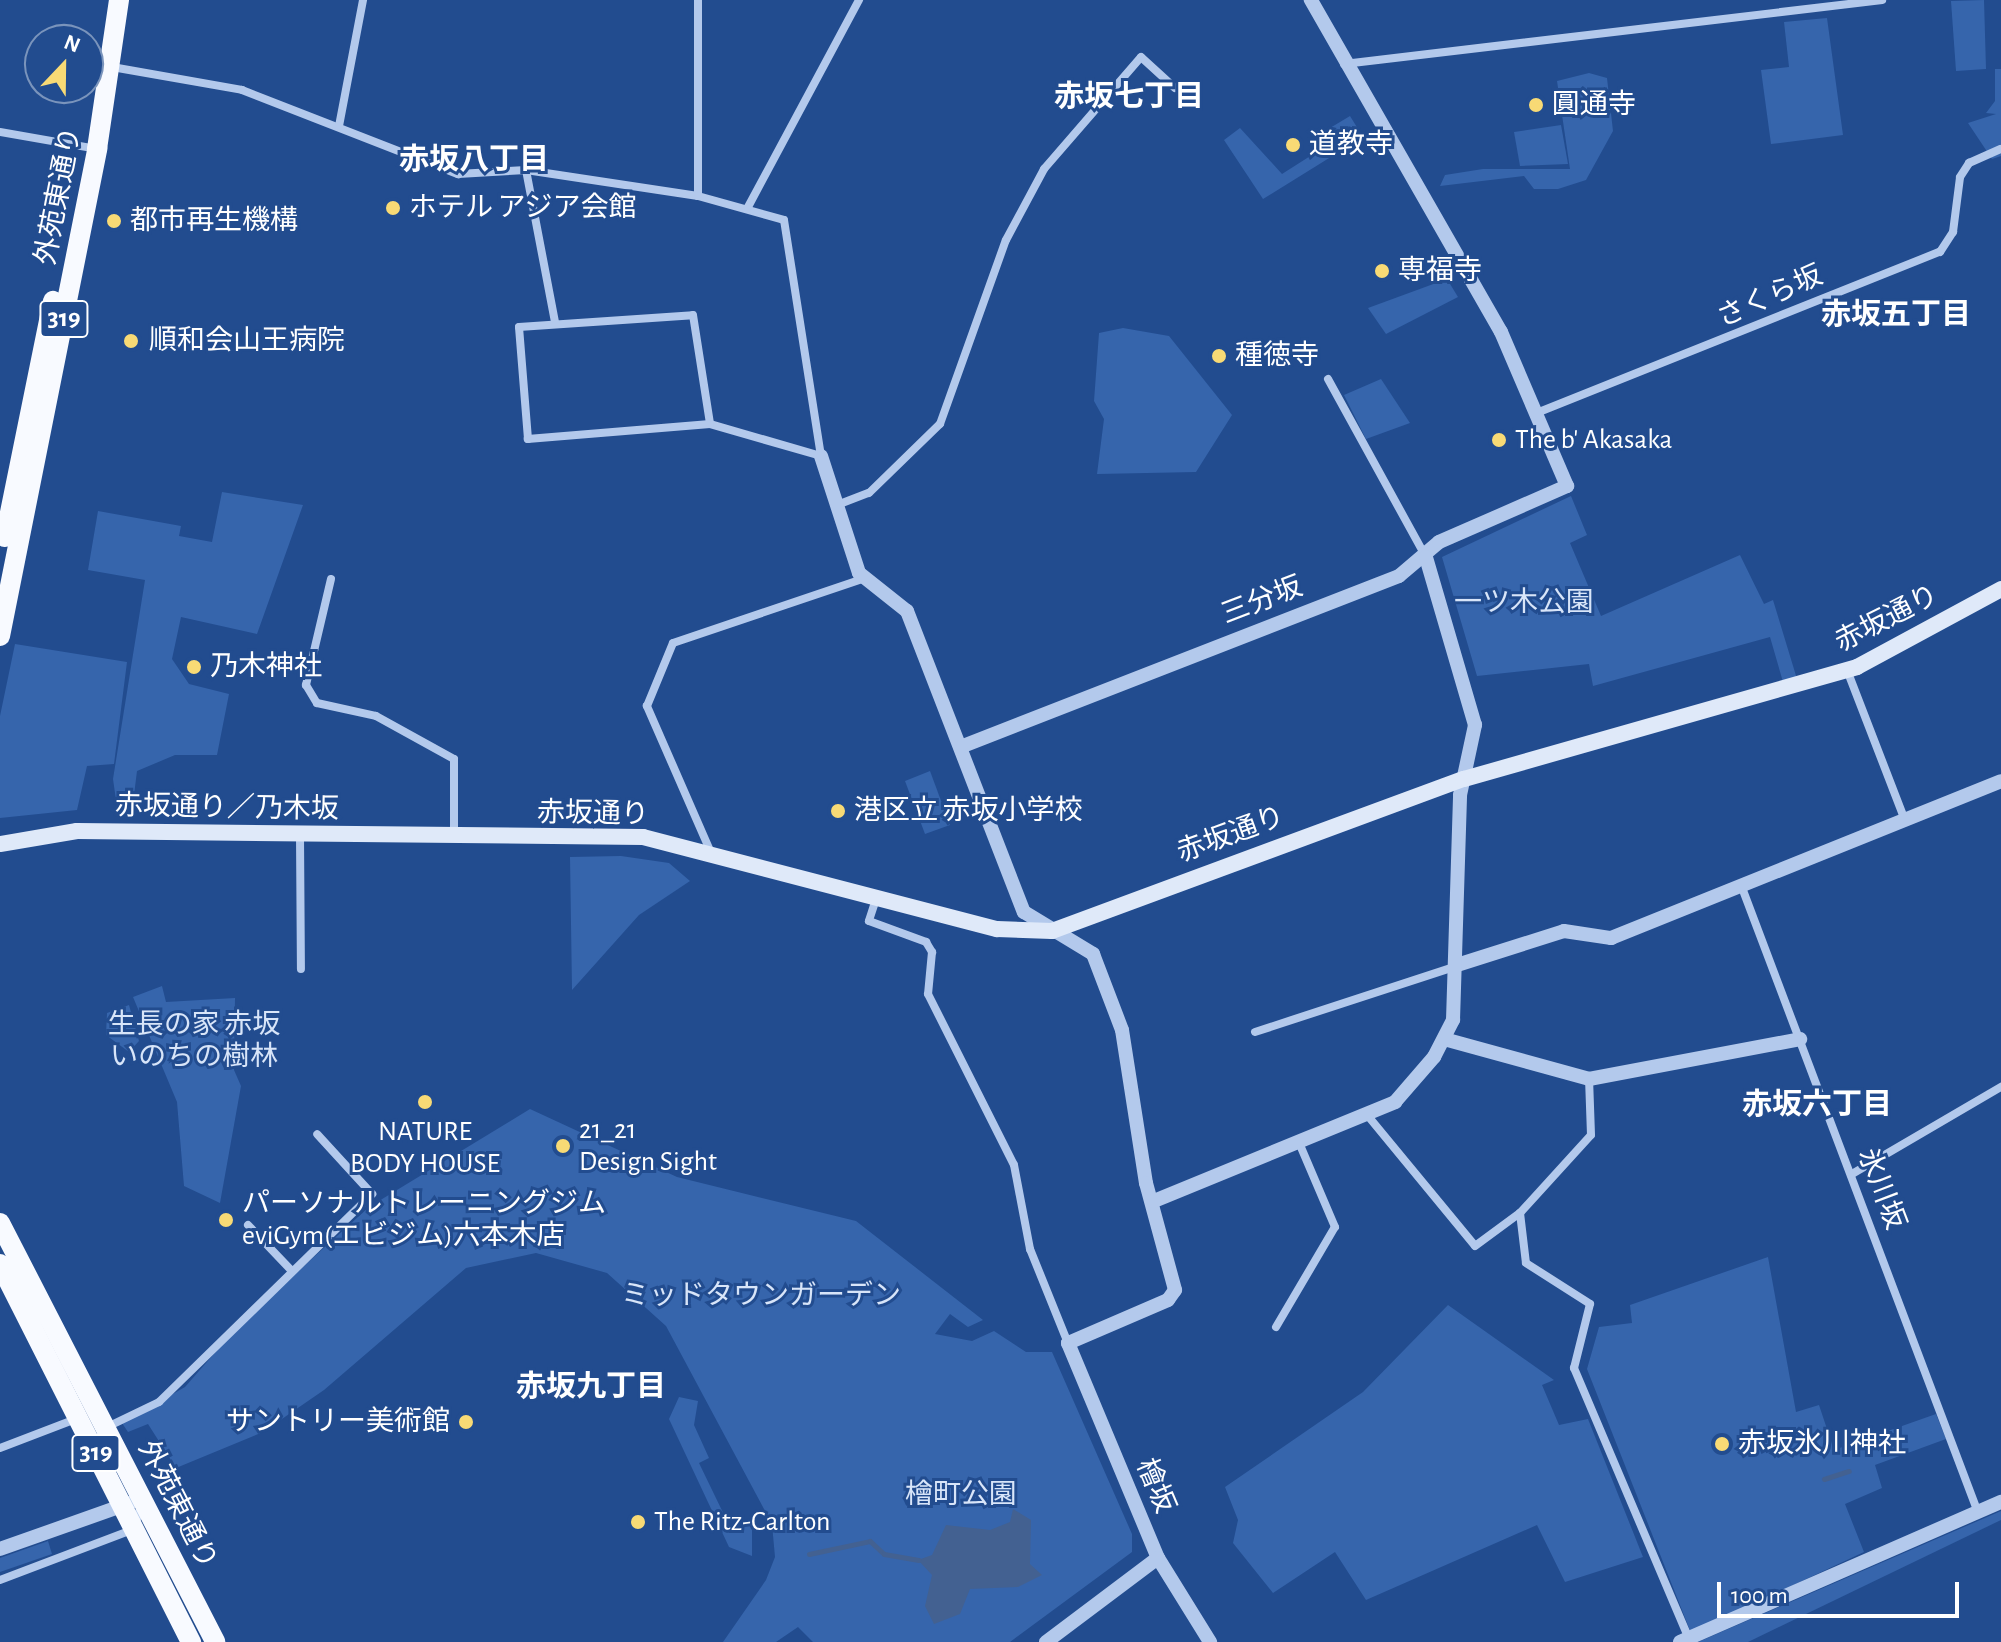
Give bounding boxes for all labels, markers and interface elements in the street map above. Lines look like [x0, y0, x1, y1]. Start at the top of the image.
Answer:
north arrow [24, 24, 104, 104]
text: N [61, 31, 83, 57]
district label: 赤坂七丁目 [1054, 79, 1204, 115]
place label: 圓通寺 [1552, 88, 1636, 122]
marker: 圓通寺 [1527, 96, 1545, 114]
street label: 外苑東通り [29, 124, 89, 268]
place label: 道教寺 [1309, 128, 1393, 162]
marker: 道教寺 [1284, 136, 1302, 154]
district label: 赤坂八丁目 [399, 142, 549, 178]
place label: ホテル アジア会館 [409, 191, 638, 225]
marker: ホテル アジア会館 [384, 199, 402, 217]
place label: 都市再生機構 [130, 204, 298, 238]
marker: 都市再生機構 [105, 212, 123, 230]
place label: 専福寺 [1398, 254, 1482, 288]
street label: さくら坂 [1712, 259, 1828, 335]
marker: 専福寺 [1373, 262, 1391, 280]
road number: 319 [38, 297, 90, 341]
district label: 赤坂五丁目 [1821, 297, 1971, 333]
place label: 順和会山王病院 [149, 324, 345, 358]
marker: 順和会山王病院 [120, 330, 142, 352]
place label: 種徳寺 [1235, 339, 1319, 373]
marker: 種徳寺 [1210, 347, 1228, 365]
place label: The b' Akasaka [1515, 423, 1672, 457]
marker: The b' Akasaka [1490, 431, 1508, 449]
street label: 三分坂 [1217, 570, 1307, 632]
street label: 赤坂通り [1829, 579, 1945, 659]
park label: 一ツ木公園 [1454, 586, 1594, 620]
place label: 乃木神社 [210, 650, 322, 684]
marker: 乃木神社 [185, 658, 203, 676]
street label: 赤坂通り／乃木坂 [115, 789, 339, 827]
place label: 港区立 赤坂小学校 [854, 794, 1083, 828]
street label: 赤坂通り [537, 796, 649, 832]
street label: 赤坂通り [1173, 800, 1289, 870]
marker: 港区立 赤坂小学校 [829, 802, 847, 820]
park label: 生長の家 赤坂 いのちの樹林 [108, 1008, 280, 1074]
district label: 赤坂六丁目 [1742, 1087, 1892, 1123]
marker: NATURE BODY HOUSE [416, 1093, 434, 1111]
place label: 21_21 Design Sight [579, 1113, 717, 1179]
place label: NATURE BODY HOUSE [350, 1115, 500, 1181]
marker: 21_21 Design Sight [554, 1137, 572, 1155]
street label: 氷川坂 [1850, 1144, 1912, 1234]
place label: パーソナルトレーニングジム eviGym(エビジム)六本木店 [242, 1187, 606, 1253]
marker: パーソナルトレーニングジム eviGym(エビジム)六本木店 [217, 1211, 235, 1229]
park label: ミッドタウンガーデン [621, 1279, 901, 1313]
district label: 赤坂九丁目 [516, 1369, 666, 1405]
place label: サントリー美術館 [226, 1405, 450, 1439]
marker: サントリー美術館 [457, 1413, 475, 1431]
place label: 赤坂氷川神社 [1738, 1427, 1906, 1461]
road number: 319 [70, 1431, 122, 1475]
street label: 外苑東通り [130, 1435, 224, 1575]
marker: 赤坂氷川神社 [1713, 1435, 1731, 1453]
street label: 檜坂 [1129, 1454, 1181, 1518]
park label: 檜町公園 [905, 1478, 1017, 1512]
place label: The Ritz-Carlton [654, 1505, 831, 1539]
marker: The Ritz-Carlton [629, 1513, 647, 1531]
scale bar [1721, 1566, 1963, 1616]
text: 100 m [1731, 1584, 1788, 1608]

